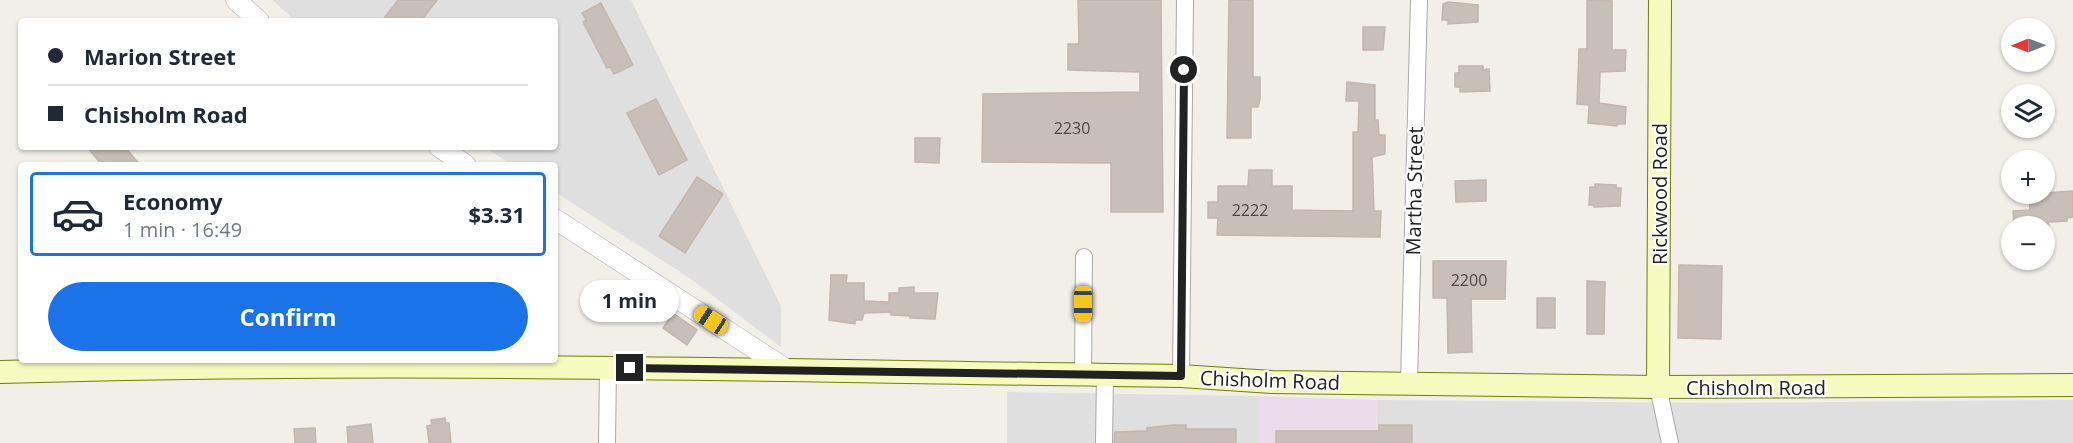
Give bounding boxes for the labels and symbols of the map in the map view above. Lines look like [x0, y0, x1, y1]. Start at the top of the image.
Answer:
north arrow [2001, 18, 2055, 72]
route start [1170, 56, 1197, 83]
house number: 2230 [1054, 117, 1090, 139]
street label: Rickwood Road [1646, 123, 1673, 265]
street label: Martha Street [1399, 126, 1429, 256]
house number: 2222 [1232, 199, 1268, 221]
house number: 2200 [1451, 269, 1487, 291]
callout: 1 min [580, 281, 680, 323]
car [1074, 286, 1092, 322]
car [691, 303, 731, 337]
route end [616, 354, 643, 381]
street label: Chisholm Road [1199, 364, 1341, 396]
street label: Chisholm Road [1686, 374, 1826, 401]

